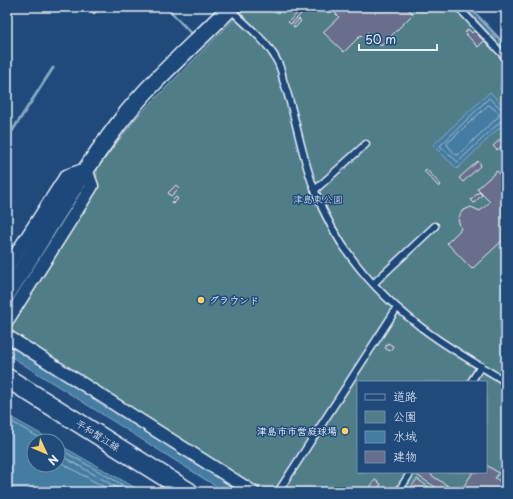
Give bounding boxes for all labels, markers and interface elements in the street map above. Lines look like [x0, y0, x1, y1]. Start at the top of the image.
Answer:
scale bar [359, 26, 437, 52]
text: 50 m [365, 30, 396, 48]
park label: 津島東公園 [293, 191, 343, 206]
place label: グラウンド [209, 292, 259, 307]
marker: グラウンド [196, 295, 206, 305]
legend [357, 381, 487, 473]
text: 道路 [393, 387, 417, 405]
text: 公園 [393, 407, 417, 425]
street label: 平和蟹江線 [73, 415, 123, 454]
place label: 津島市市営庭球場 [257, 423, 337, 438]
marker: 津島市市営庭球場 [340, 426, 350, 436]
text: 水域 [393, 427, 417, 445]
north arrow [26, 433, 66, 473]
text: 建物 [393, 447, 417, 465]
text: N [44, 451, 63, 470]

